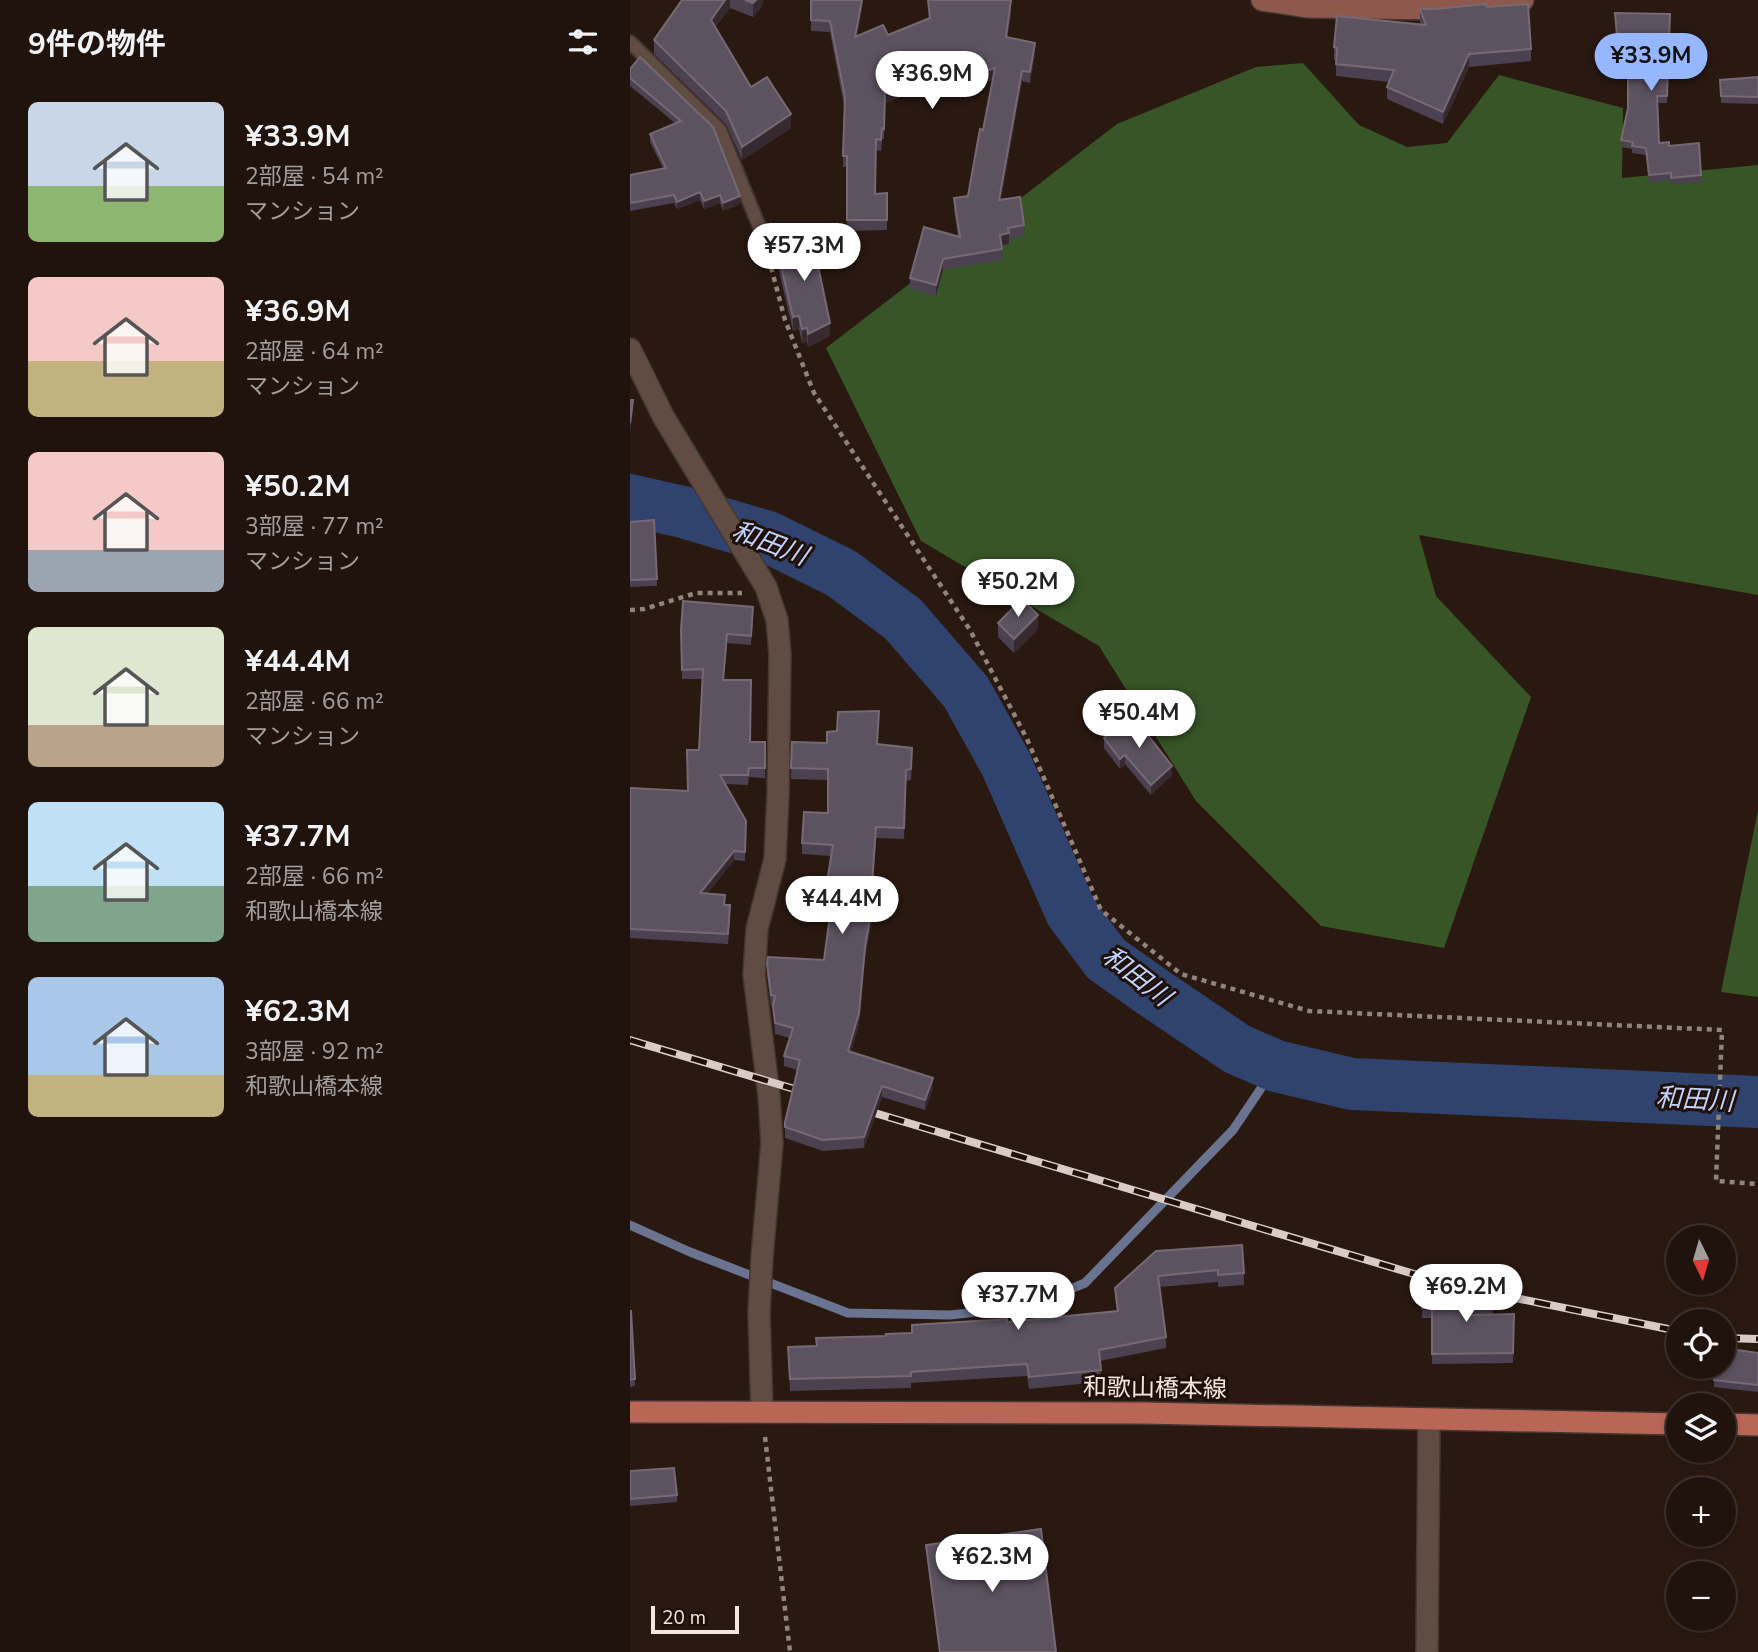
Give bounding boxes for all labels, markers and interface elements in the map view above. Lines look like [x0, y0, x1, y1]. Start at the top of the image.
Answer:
icon: filters [564, 23, 602, 61]
text: 9件の物件 [28, 24, 166, 65]
pin: ¥33.9M [1594, 34, 1708, 93]
text: ¥33.9M [1611, 40, 1691, 71]
pin: ¥36.9M [875, 52, 989, 111]
text: ¥36.9M [892, 58, 972, 89]
text: ¥33.9M [245, 116, 350, 157]
icon: home [84, 130, 168, 214]
text: 2部屋 · 54 m² [245, 161, 384, 192]
text: マンション [245, 196, 360, 227]
pin: ¥57.3M [747, 224, 861, 283]
text: ¥57.3M [764, 230, 844, 261]
text: ¥36.9M [245, 291, 350, 332]
icon: home [84, 305, 168, 389]
text: 2部屋 · 64 m² [245, 336, 384, 367]
text: マンション [245, 371, 360, 402]
text: ¥50.2M [245, 466, 350, 507]
icon: home [84, 480, 168, 564]
text: 3部屋 · 77 m² [245, 511, 384, 542]
water label: 和田川 [727, 513, 815, 575]
text: マンション [245, 546, 360, 577]
pin: ¥50.2M [961, 560, 1075, 619]
text: ¥50.2M [978, 566, 1058, 597]
text: ¥44.4M [245, 641, 350, 682]
icon: home [84, 655, 168, 739]
text: 2部屋 · 66 m² [245, 686, 384, 717]
pin: ¥50.4M [1082, 690, 1196, 750]
text: ¥50.4M [1099, 697, 1179, 728]
text: マンション [245, 721, 360, 752]
text: ¥37.7M [245, 816, 350, 857]
icon: home [84, 830, 168, 914]
text: 2部屋 · 66 m² [245, 861, 384, 892]
pin: ¥44.4M [785, 876, 899, 936]
text: ¥44.4M [802, 883, 882, 914]
text: 和歌山橋本線 [245, 896, 383, 927]
water label: 和田川 [1095, 939, 1181, 1016]
text: ¥62.3M [245, 991, 350, 1032]
icon: home [84, 1005, 168, 1089]
text: 3部屋 · 92 m² [245, 1036, 384, 1067]
text: 和歌山橋本線 [245, 1071, 383, 1102]
water label: 和田川 [1655, 1080, 1738, 1119]
north arrow [1666, 1225, 1736, 1295]
map controls [1666, 1225, 1736, 1631]
pin: ¥69.2M [1409, 1264, 1523, 1324]
text: ¥69.2M [1426, 1271, 1506, 1302]
pin: ¥37.7M [961, 1272, 1075, 1332]
text: ¥37.7M [978, 1279, 1058, 1310]
button: locate [1666, 1309, 1736, 1379]
street label: 和歌山橋本線 [1083, 1371, 1227, 1405]
button: layers [1666, 1393, 1736, 1463]
button: + [1666, 1477, 1736, 1547]
pin: ¥62.3M [935, 1534, 1049, 1594]
text: ¥62.3M [952, 1541, 1032, 1572]
button: − [1666, 1561, 1736, 1631]
scale bar [651, 1603, 738, 1635]
text: 20 m [662, 1605, 706, 1631]

